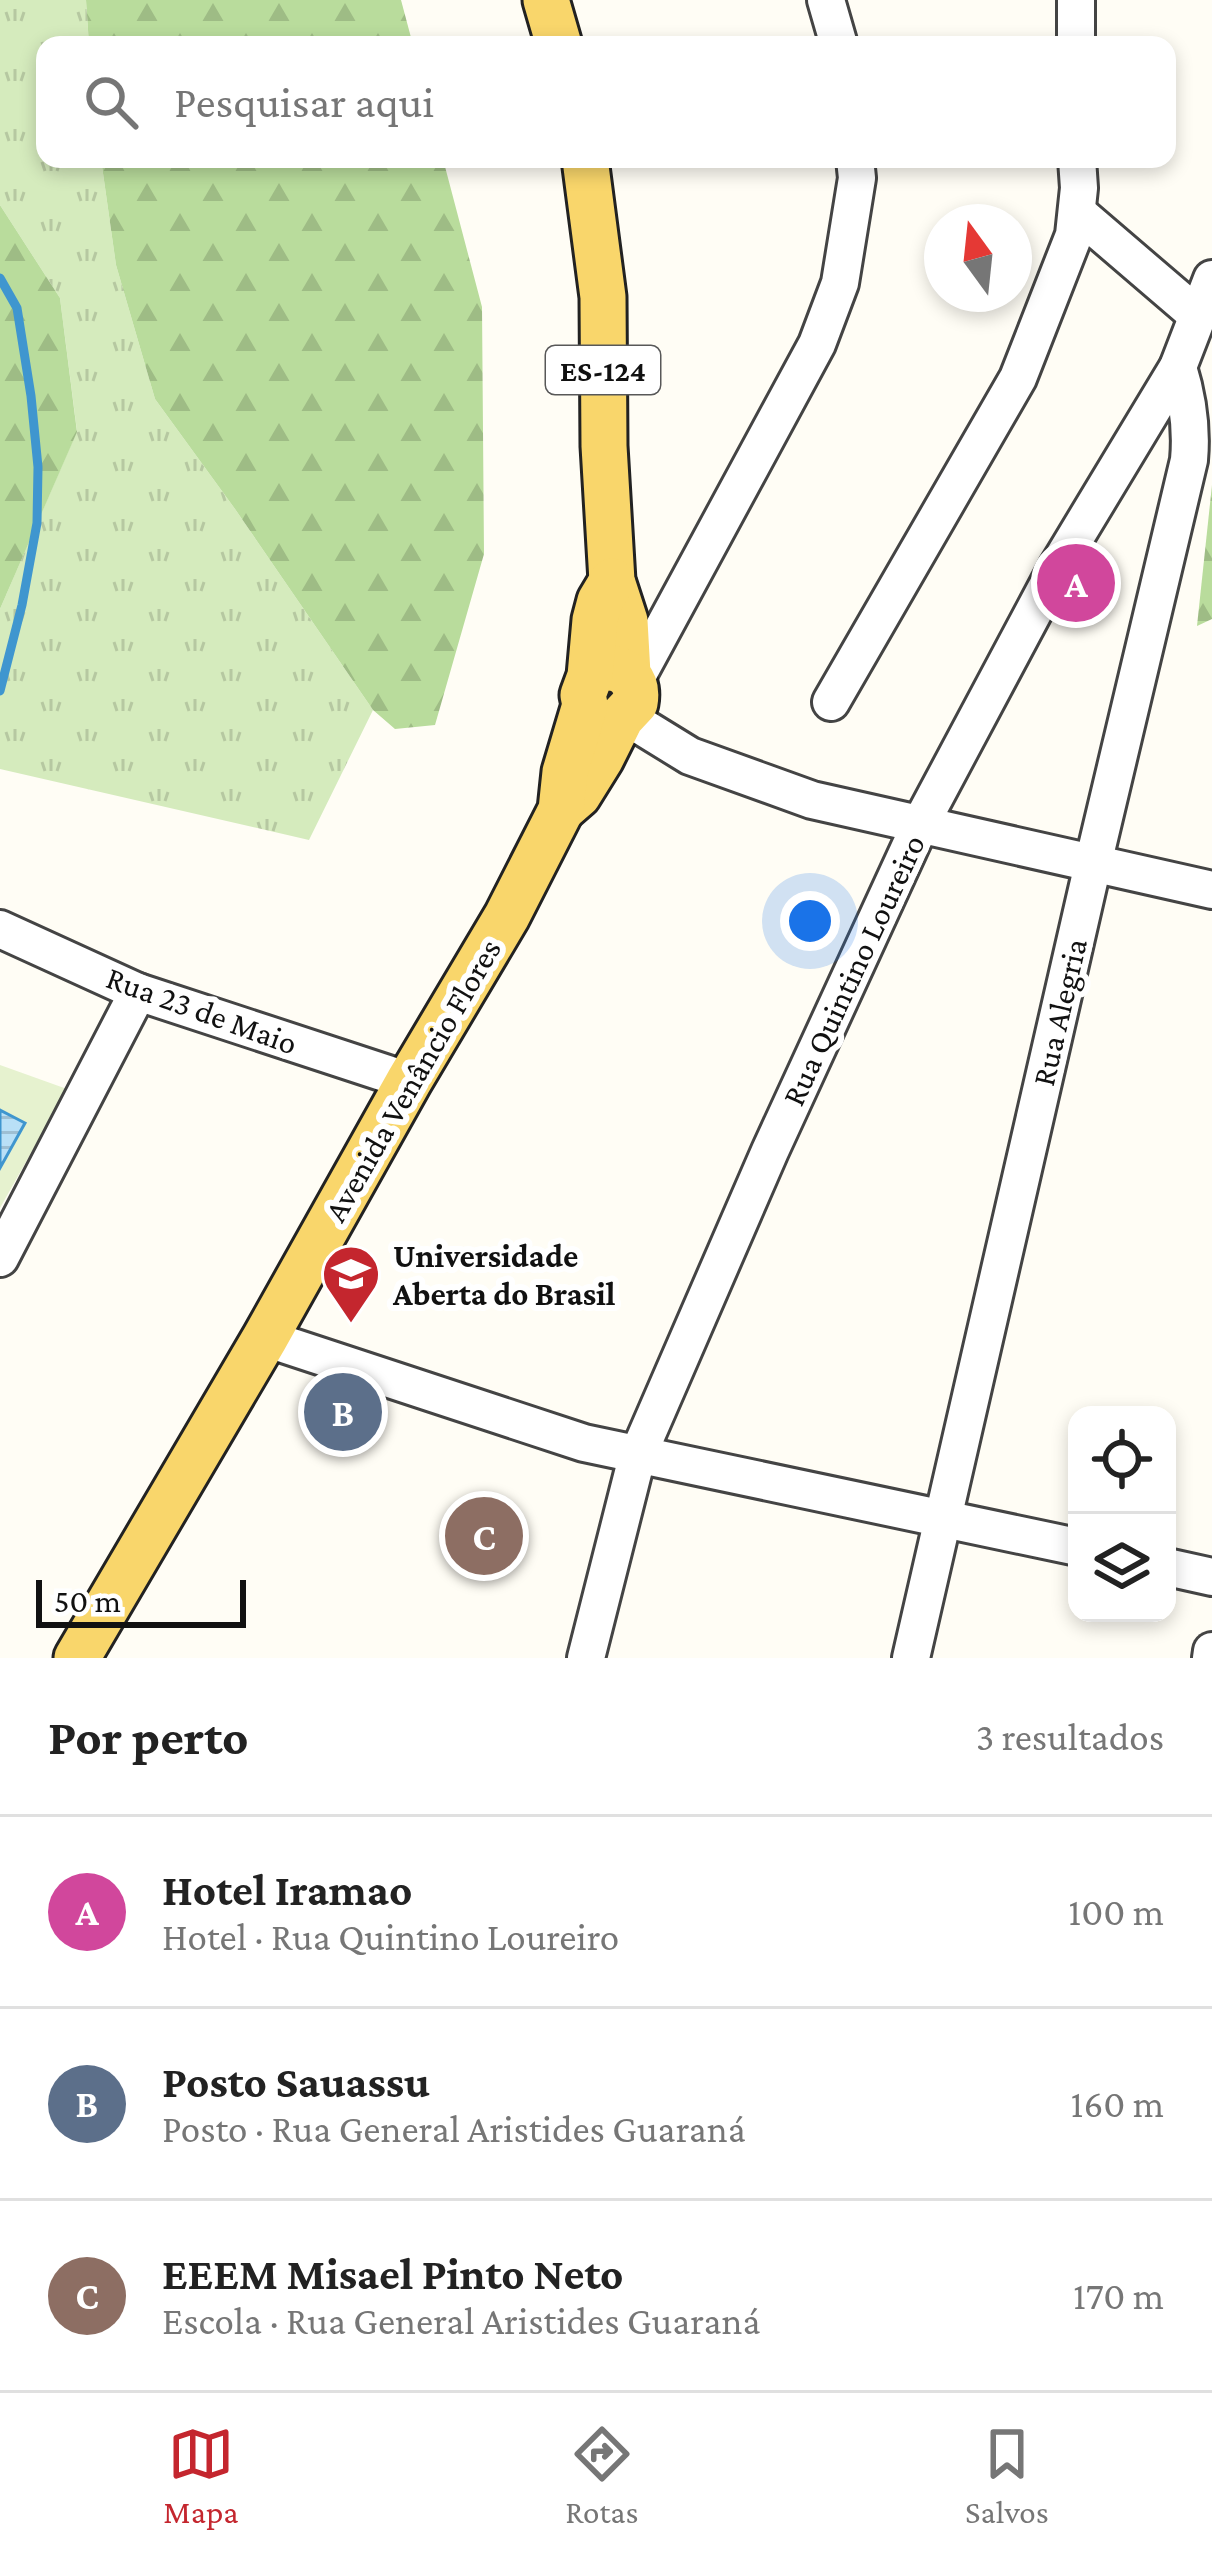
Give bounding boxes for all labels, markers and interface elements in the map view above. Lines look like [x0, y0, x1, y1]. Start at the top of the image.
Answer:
search box [36, 36, 1176, 168]
icon: search [78, 69, 144, 135]
text: Pesquisar aqui [174, 77, 434, 127]
north arrow [924, 204, 1032, 312]
road number: ES-124 [546, 346, 660, 394]
pin: A [1037, 538, 1115, 628]
street label: Rua Quintino Loureiro [774, 829, 932, 1111]
your location [780, 891, 840, 951]
street label: Avenida Venâncio Flores [316, 932, 508, 1228]
street label: Rua Alegria [1024, 935, 1094, 1089]
street label: Rua 23 de Maio [102, 958, 302, 1062]
place label: Universidade Aberta do Brasil [392, 1237, 616, 1312]
school or university icon: Universidade Aberta do Brasil [320, 1243, 382, 1325]
pin: B [304, 1367, 382, 1457]
map controls [1068, 1406, 1176, 1622]
button: locate [1068, 1406, 1176, 1514]
pin: C [445, 1491, 523, 1581]
button: layers [1068, 1514, 1176, 1622]
scale bar [36, 1574, 246, 1627]
text: 50 m [54, 1582, 121, 1619]
text: Por perto [48, 1708, 249, 1765]
text: 3 resultados [976, 1715, 1164, 1758]
text: Hotel Iramao [162, 1865, 412, 1915]
text: A [75, 1890, 99, 1933]
text: 100 m [1068, 1890, 1164, 1933]
text: Hotel · Rua Quintino Loureiro [162, 1915, 619, 1958]
text: Posto Sauassu [162, 2057, 430, 2107]
text: B [76, 2082, 98, 2125]
text: 160 m [1071, 2082, 1164, 2125]
text: Posto · Rua General Aristides Guaraná [162, 2107, 746, 2150]
text: EEEM Misael Pinto Neto [162, 2249, 624, 2299]
text: C [75, 2274, 99, 2317]
text: 170 m [1073, 2274, 1164, 2317]
text: Escola · Rua General Aristides Guaraná [162, 2299, 760, 2342]
tab: Mapa [163, 2421, 239, 2530]
tab: Rotas [565, 2421, 638, 2530]
tab: Salvos [965, 2421, 1049, 2530]

